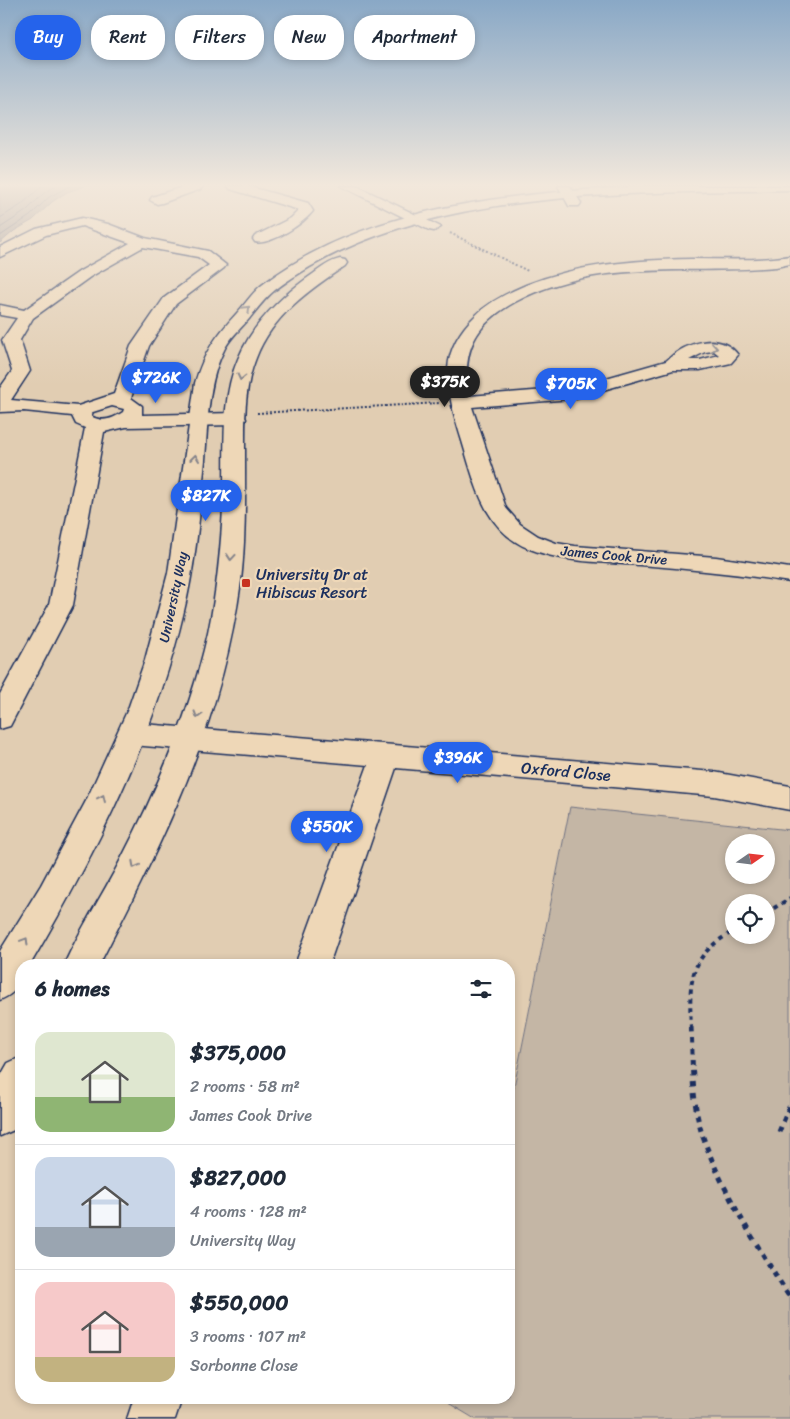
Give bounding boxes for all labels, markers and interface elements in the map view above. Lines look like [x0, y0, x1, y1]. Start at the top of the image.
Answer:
chip: Buy [15, 15, 81, 60]
chip: Rent [91, 15, 165, 60]
chip: Filters [175, 15, 264, 60]
chip: New [274, 15, 344, 60]
chip: Apartment [354, 15, 475, 60]
one-way arrow [241, 305, 250, 314]
one-way arrow [711, 342, 719, 353]
pin: $726K [121, 362, 191, 404]
text: $726K [132, 363, 180, 392]
pin: $375K [410, 366, 480, 408]
text: $375K [421, 367, 469, 396]
pin: $705K [536, 368, 606, 410]
text: $705K [546, 369, 596, 398]
one-way arrow [236, 373, 247, 382]
one-way arrow [189, 454, 200, 462]
pin: $827K [171, 480, 241, 522]
text: $827K [182, 481, 230, 510]
street label: James Cook Drive [559, 538, 668, 573]
street label: University Way [152, 549, 195, 645]
one-way arrow [226, 553, 237, 561]
place label: University Dr at Hibiscus Resort [256, 560, 368, 607]
marker: University Dr at Hibiscus Resort [240, 577, 252, 589]
one-way arrow [194, 711, 204, 719]
pin: $396K [423, 742, 493, 784]
text: $396K [434, 743, 482, 772]
street label: Oxford Close [520, 753, 612, 790]
one-way arrow [96, 794, 107, 803]
pin: $550K [292, 810, 362, 853]
text: $550K [302, 812, 352, 841]
north arrow [725, 834, 775, 884]
map controls [725, 834, 775, 944]
one-way arrow [131, 860, 141, 869]
button: locate [725, 894, 775, 944]
one-way arrow [19, 937, 29, 946]
text: 6 homes [35, 970, 110, 1008]
icon: filters [467, 975, 495, 1003]
text: $375,000 [190, 1034, 286, 1072]
icon: home [75, 1052, 135, 1112]
text: 2 rooms · 58 m² [190, 1072, 300, 1101]
text: James Cook Drive [190, 1101, 312, 1130]
text: $827,000 [190, 1159, 286, 1197]
icon: home [75, 1177, 135, 1237]
text: 4 rooms · 128 m² [190, 1197, 307, 1226]
text: University Way [190, 1226, 296, 1255]
text: $550,000 [190, 1284, 289, 1322]
icon: home [75, 1302, 135, 1362]
text: 3 rooms · 107 m² [190, 1322, 306, 1351]
text: Sorbonne Close [190, 1351, 298, 1380]

